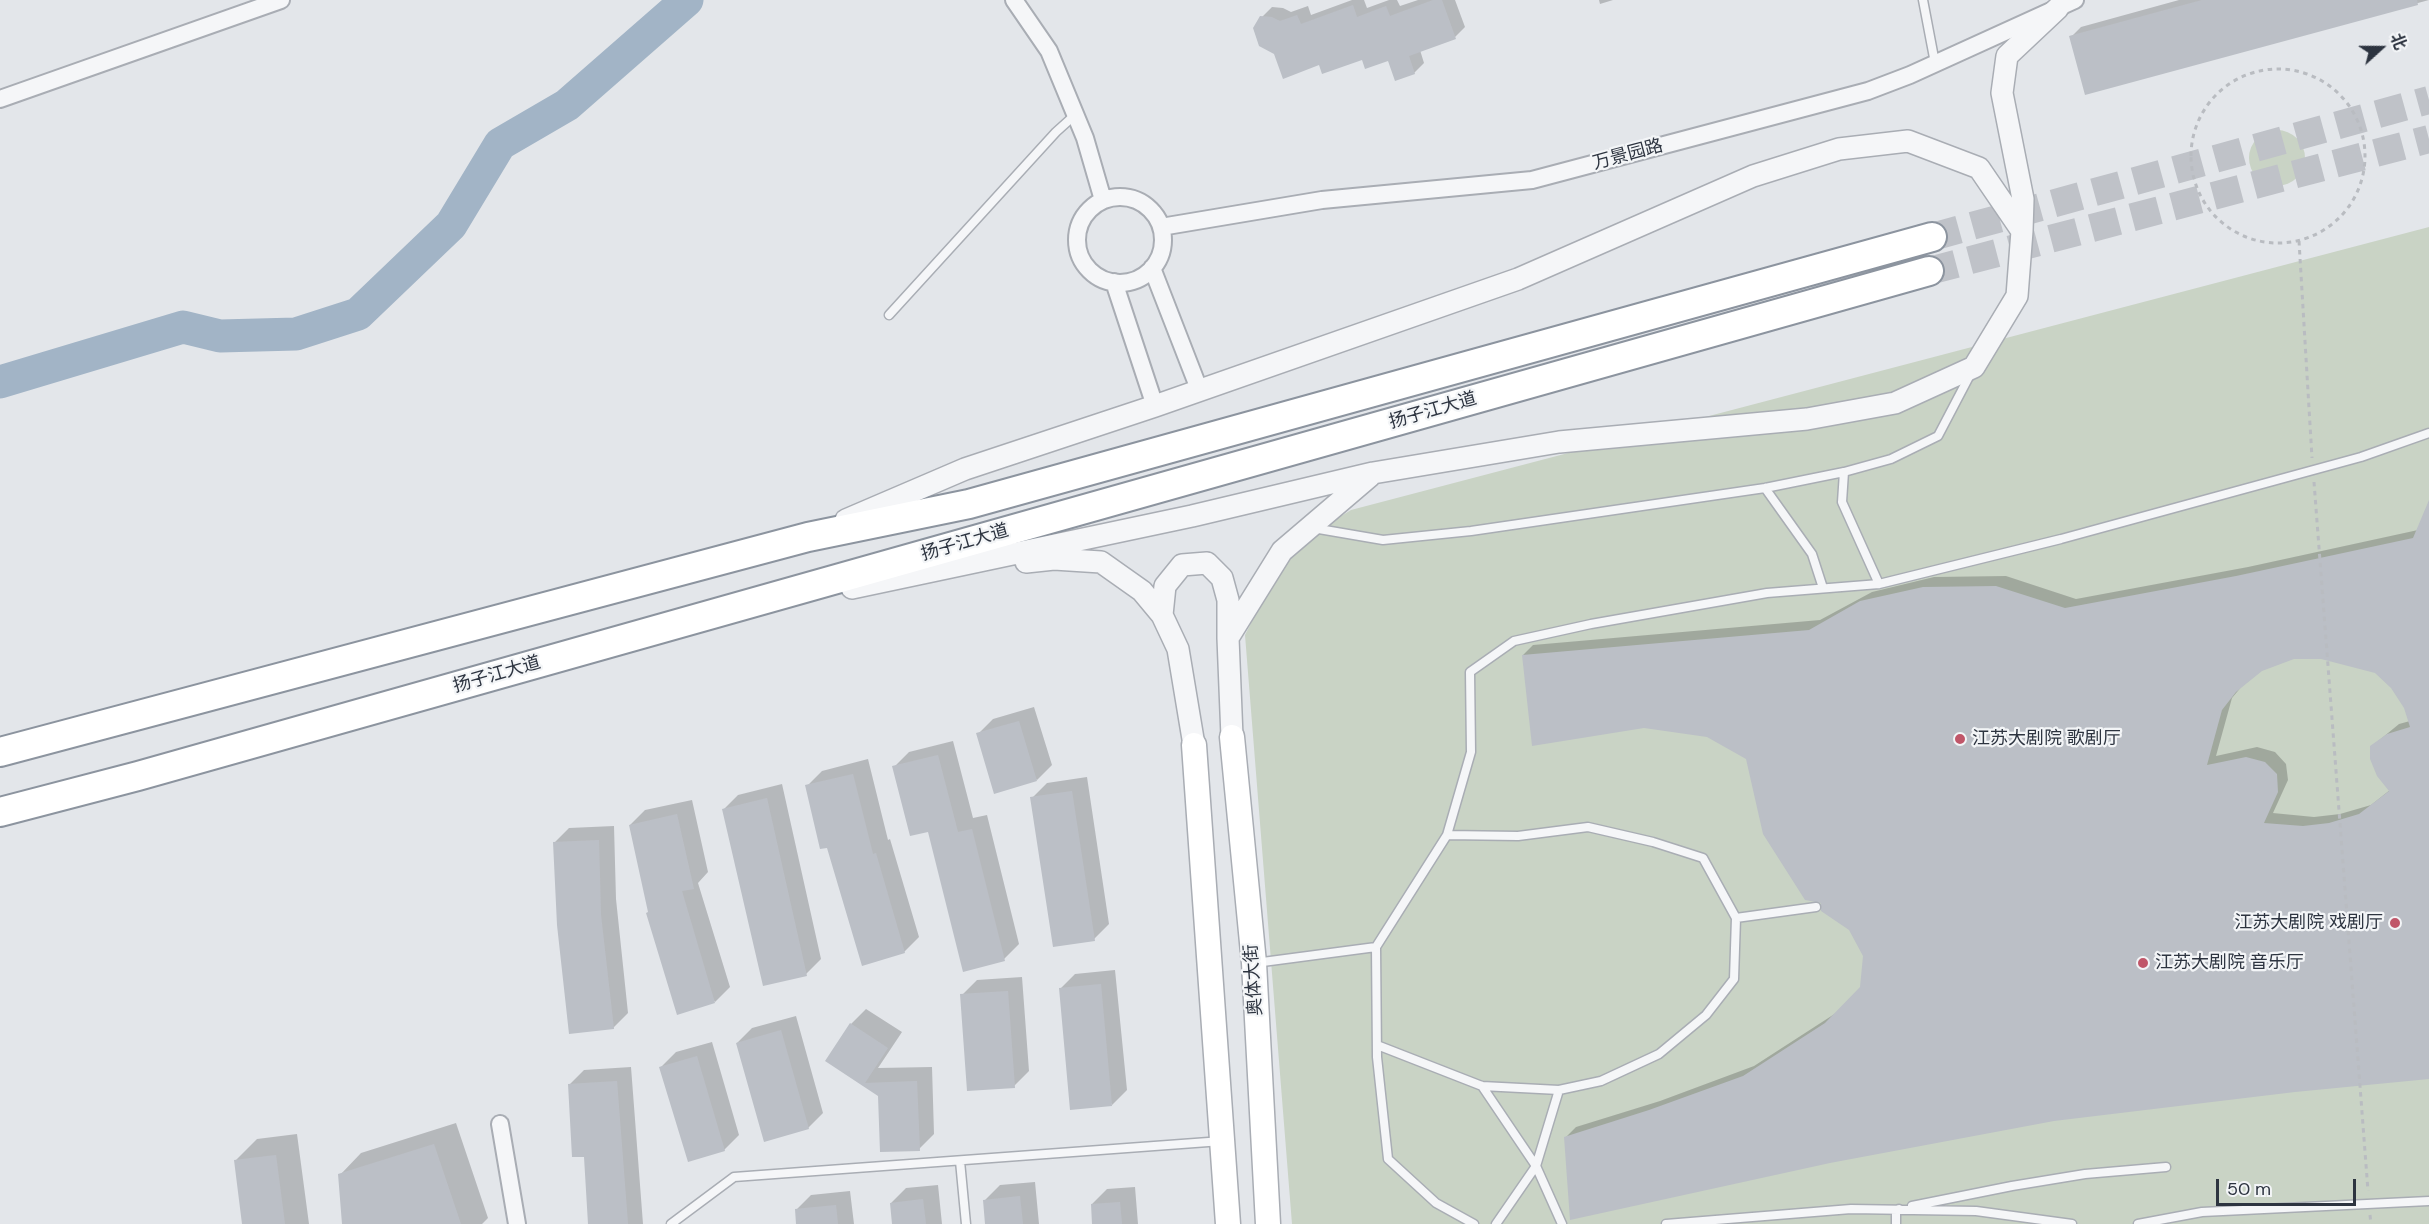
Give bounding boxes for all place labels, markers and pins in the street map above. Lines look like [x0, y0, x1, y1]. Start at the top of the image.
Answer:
place label: 江苏大剧院 歌剧厅 [1972, 728, 2121, 750]
marker: 江苏大剧院 歌剧厅 [1953, 732, 1967, 746]
place label: 江苏大剧院 戏剧厅 [2234, 912, 2383, 934]
marker: 江苏大剧院 戏剧厅 [2388, 916, 2402, 930]
place label: 江苏大剧院 音乐厅 [2155, 952, 2304, 974]
marker: 江苏大剧院 音乐厅 [2136, 956, 2150, 970]

